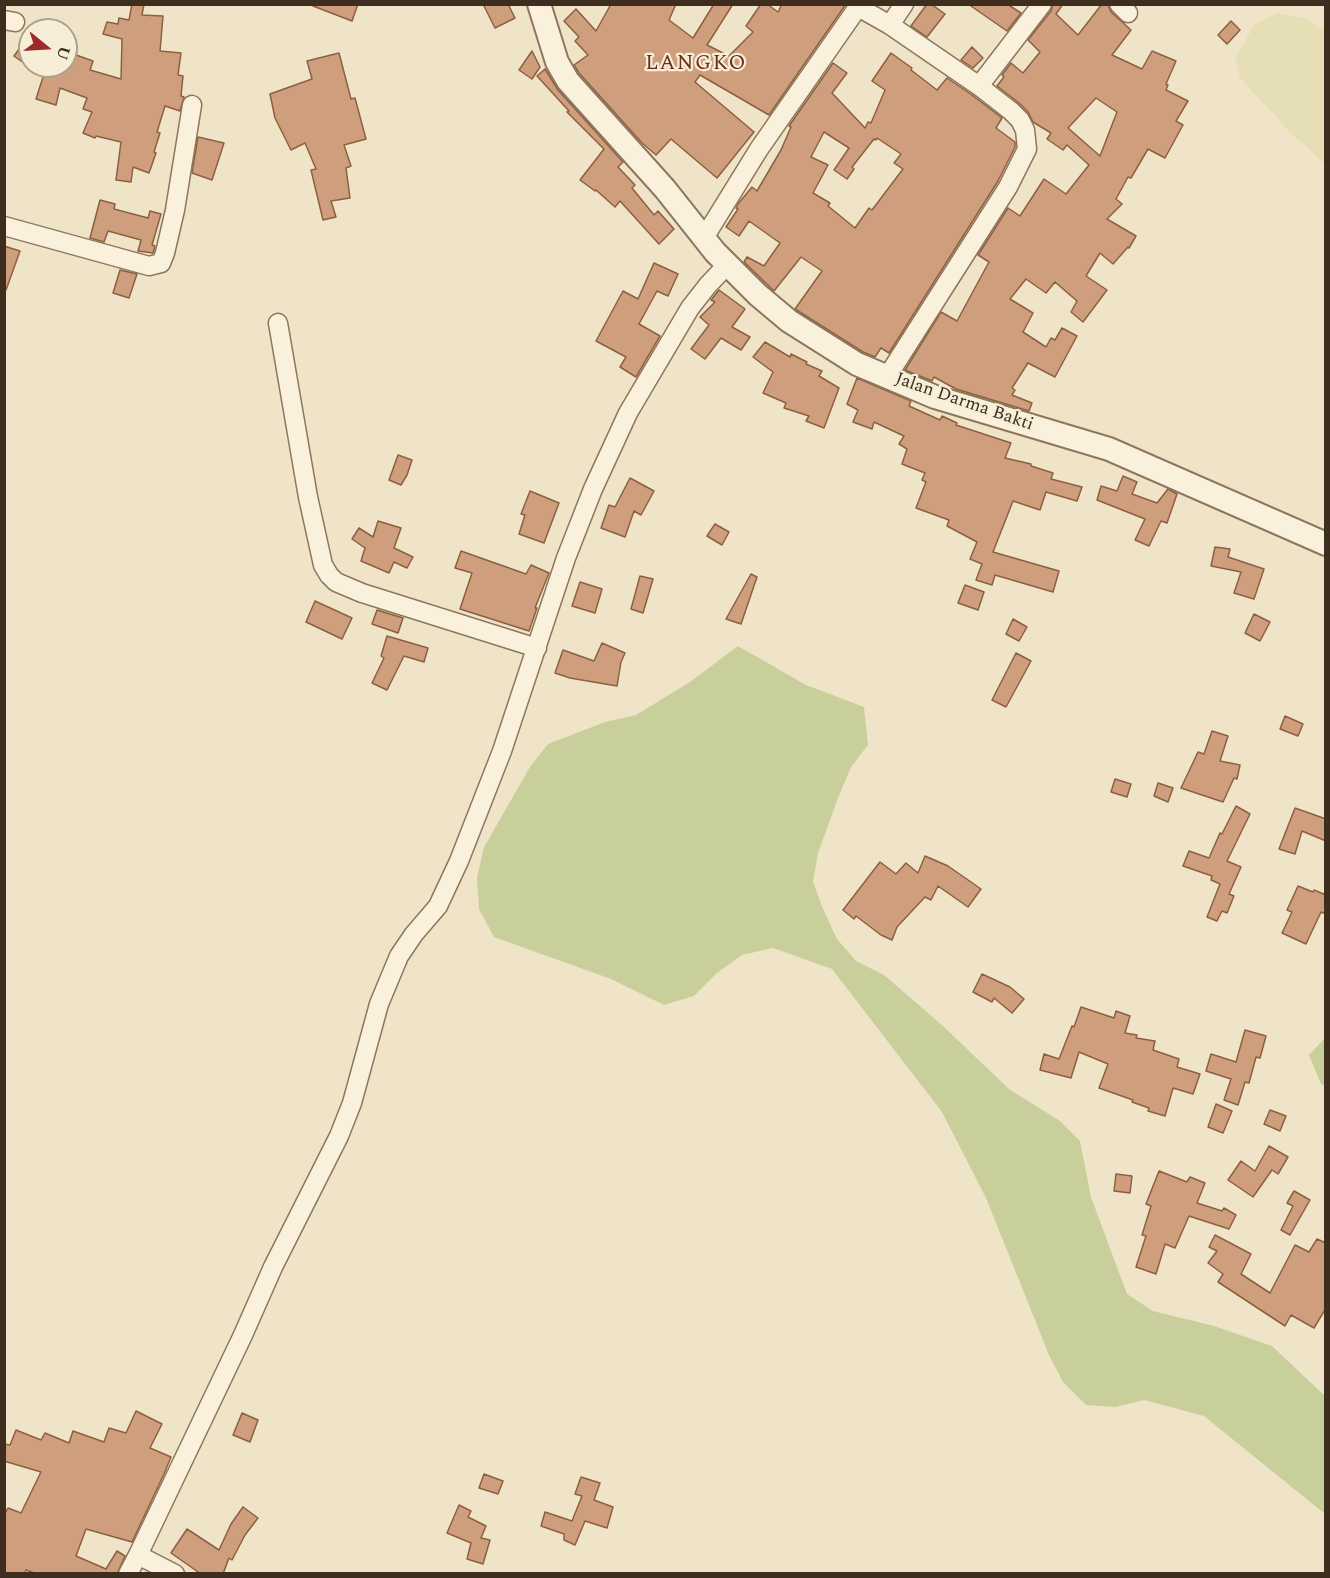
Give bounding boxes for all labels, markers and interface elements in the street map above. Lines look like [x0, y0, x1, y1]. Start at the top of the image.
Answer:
north arrow [18, 18, 78, 78]
text: U [50, 43, 77, 63]
district label: LANGKO [645, 52, 747, 78]
street label: Jalan Darma Bakti [892, 369, 1036, 437]

